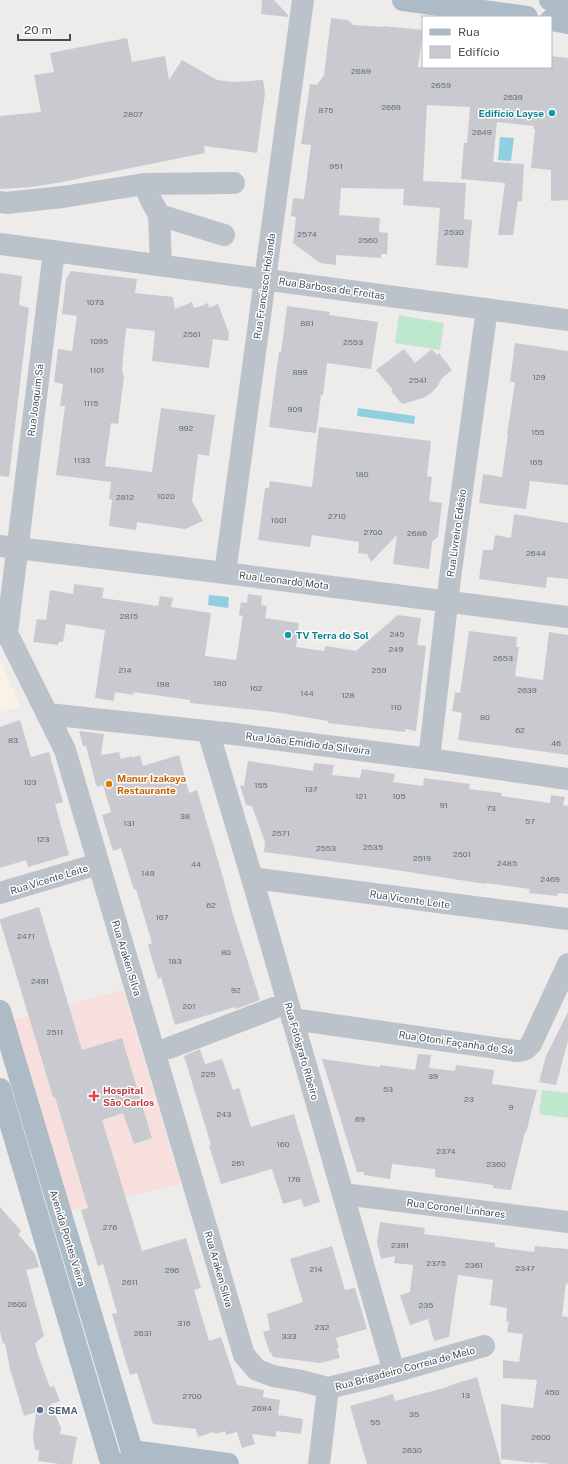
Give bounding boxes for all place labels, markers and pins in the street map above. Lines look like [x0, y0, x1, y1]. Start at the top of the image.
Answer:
place label: Edifício Layse [479, 107, 544, 119]
marker: Edifício Layse [547, 108, 557, 118]
place label: TV Terra do Sol [296, 629, 369, 641]
marker: TV Terra do Sol [283, 630, 293, 640]
place label: Manur Izakaya Restaurante [117, 772, 186, 796]
marker: Manur Izakaya Restaurante [104, 779, 114, 789]
place label: Hospital São Carlos [103, 1084, 154, 1108]
marker: Hospital São Carlos [88, 1090, 100, 1102]
place label: SEMA [48, 1404, 78, 1416]
marker: SEMA [35, 1405, 45, 1415]

